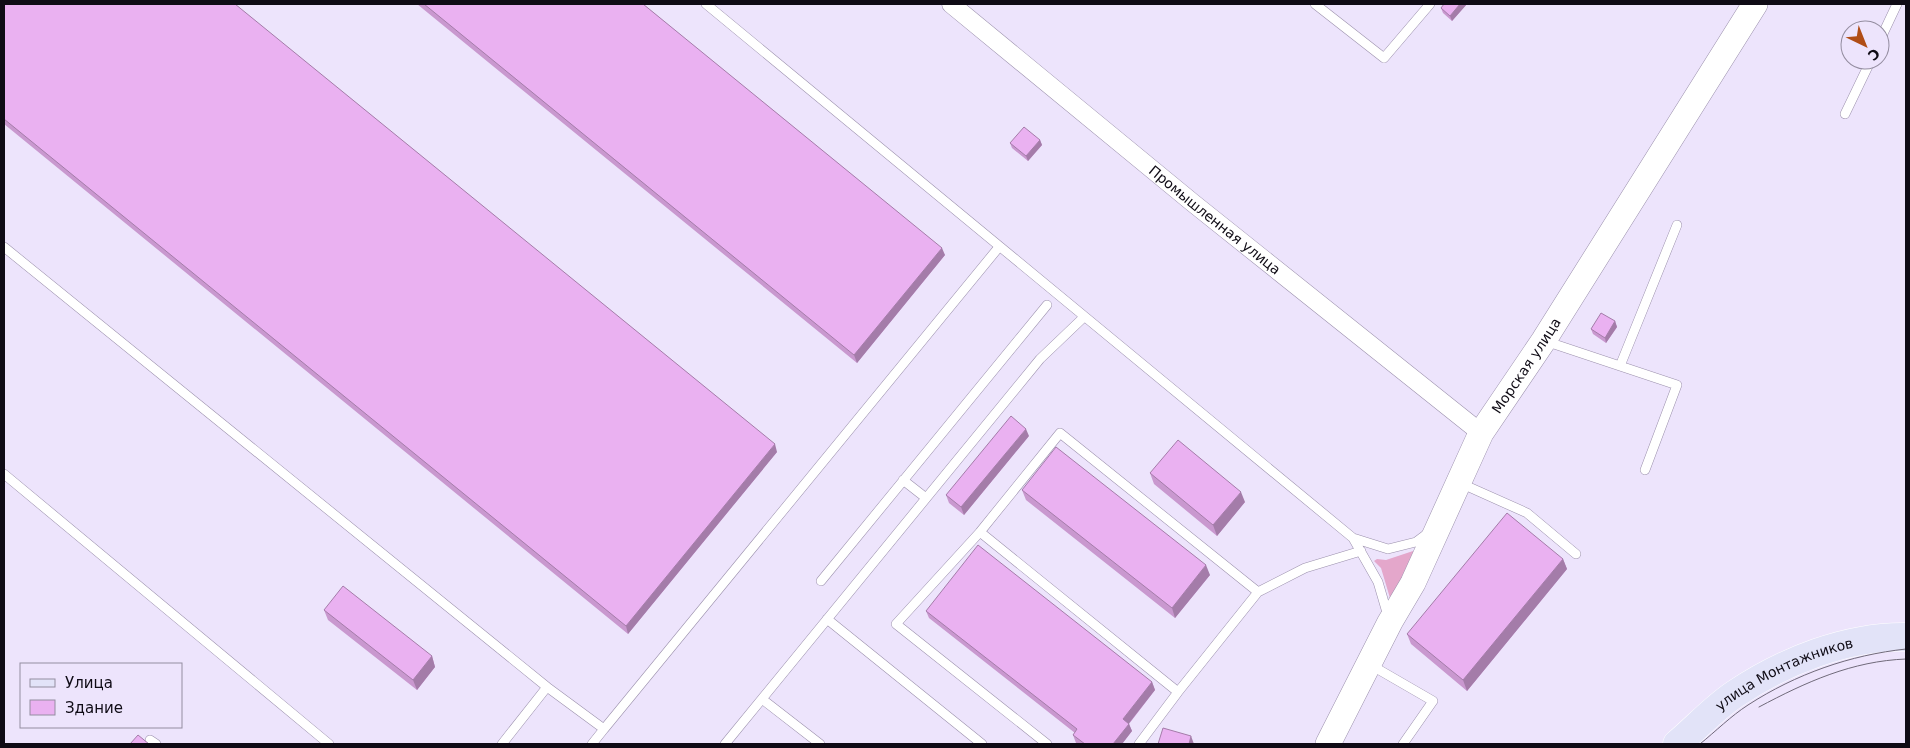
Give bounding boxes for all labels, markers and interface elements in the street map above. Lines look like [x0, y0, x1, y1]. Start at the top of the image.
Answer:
north arrow [1840, 20, 1890, 70]
text: С [1865, 45, 1883, 64]
street label: Промышленная улица [1146, 162, 1284, 278]
street label: Морская улица [1489, 315, 1564, 417]
street label: улица Монтажников [1712, 635, 1855, 714]
legend [20, 663, 182, 728]
text: Улица [65, 674, 113, 692]
text: Здание [65, 699, 123, 717]

